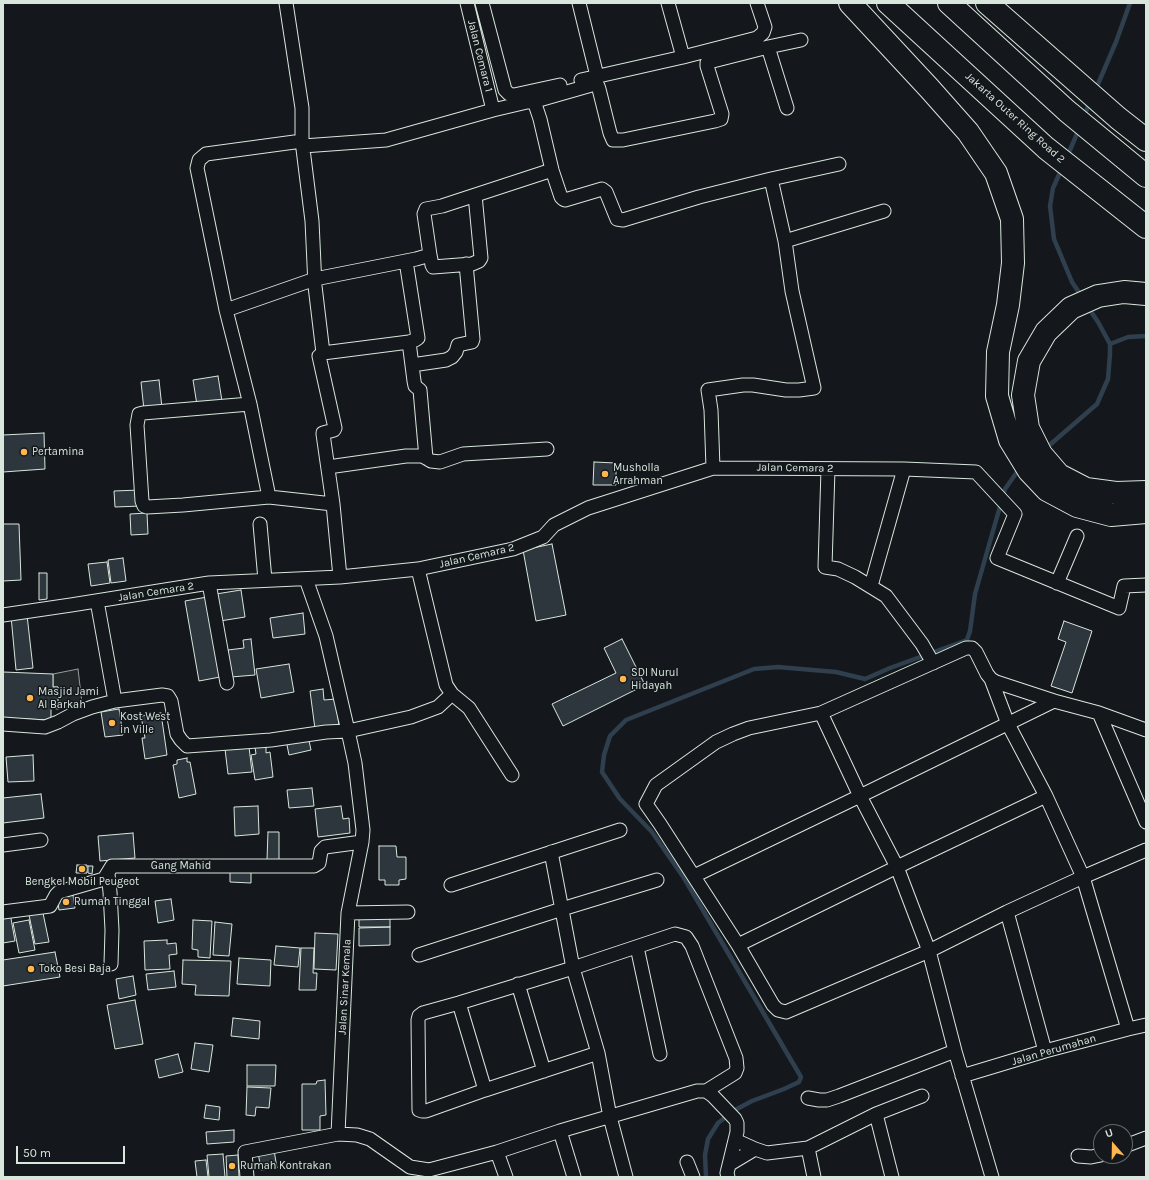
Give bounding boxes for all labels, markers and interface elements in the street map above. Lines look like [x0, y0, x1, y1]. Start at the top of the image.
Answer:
street label: Jalan Cemara 1 [465, 19, 495, 93]
street label: Jakarta Outer Ring Road 2 [962, 70, 1068, 166]
place label: Pertamina [32, 445, 84, 459]
marker: Pertamina [19, 447, 29, 457]
place label: Musholla Arrahman [613, 461, 663, 487]
street label: Jalan Cemara 2 [757, 461, 833, 475]
marker: Musholla Arrahman [600, 469, 610, 479]
street label: Jalan Cemara 2 [438, 541, 516, 571]
street label: Jalan Cemara 2 [117, 579, 195, 605]
place label: SDI Nurul Hidayah [631, 666, 679, 692]
marker: SDI Nurul Hidayah [618, 674, 628, 684]
place label: Masjid Jami Al Barkah [38, 685, 99, 711]
marker: Masjid Jami Al Barkah [25, 693, 35, 703]
place label: Kost West in Ville [120, 710, 170, 736]
marker: Kost West in Ville [107, 718, 117, 728]
street label: Gang Mahid [151, 859, 211, 873]
marker: Bengkel Mobil Peugeot [77, 864, 87, 874]
place label: Bengkel Mobil Peugeot [25, 875, 139, 889]
place label: Rumah Tinggal [74, 895, 150, 909]
marker: Rumah Tinggal [61, 897, 71, 907]
street label: Jalan Sinar Kemala [336, 939, 354, 1035]
place label: Toko Besi Baja [39, 962, 111, 976]
marker: Toko Besi Baja [26, 964, 36, 974]
street label: Jalan Perumahan [1010, 1032, 1098, 1068]
north arrow [1093, 1124, 1133, 1164]
text: U [1103, 1126, 1115, 1141]
scale bar [18, 1138, 127, 1164]
text: 50 m [23, 1146, 51, 1160]
place label: Rumah Kontrakan [240, 1159, 331, 1173]
marker: Rumah Kontrakan [227, 1161, 237, 1171]

